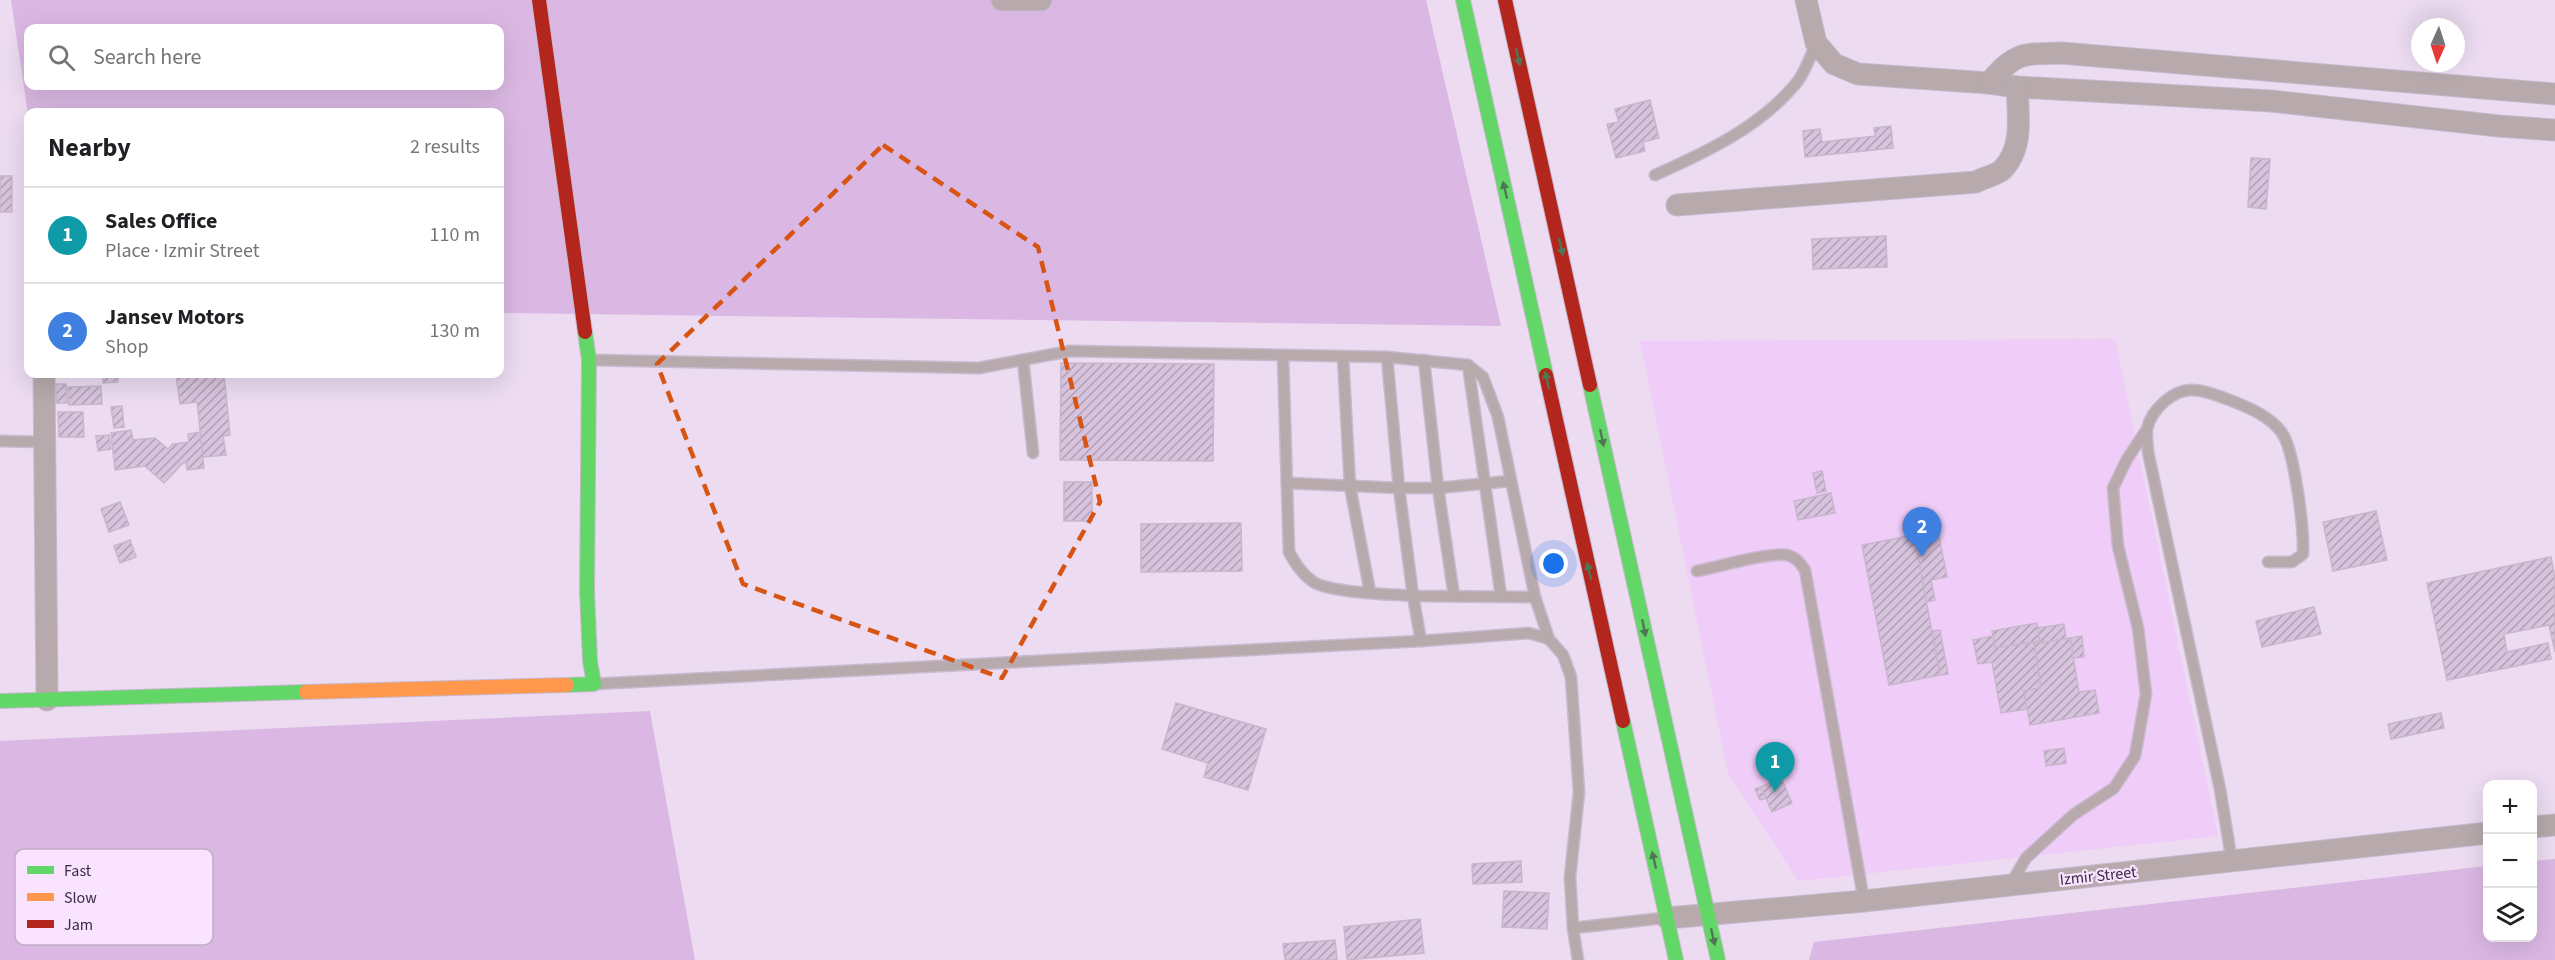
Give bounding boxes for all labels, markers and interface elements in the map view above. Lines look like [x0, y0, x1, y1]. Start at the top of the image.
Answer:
north arrow [2411, 18, 2465, 72]
search box [24, 24, 504, 90]
icon: search [45, 41, 78, 74]
text: Search here [93, 41, 201, 73]
one-way arrow [1513, 48, 1523, 66]
text: Nearby [48, 129, 131, 166]
text: 2 results [410, 133, 480, 161]
one-way arrow [1499, 181, 1509, 199]
text: Sales Office [105, 205, 217, 237]
text: 1 [62, 221, 73, 249]
text: 110 m [430, 221, 480, 249]
text: Place · Izmir Street [105, 237, 259, 265]
one-way arrow [1556, 238, 1566, 257]
text: Jansev Motors [105, 301, 244, 333]
text: 2 [62, 317, 73, 345]
text: 130 m [430, 317, 480, 345]
text: Shop [105, 333, 149, 361]
one-way arrow [1542, 371, 1551, 390]
one-way arrow [1598, 429, 1607, 448]
pin: 2 [1902, 508, 1942, 557]
your location [1539, 549, 1568, 578]
one-way arrow [1584, 561, 1594, 580]
one-way arrow [1639, 619, 1649, 638]
pin: 1 [1756, 742, 1794, 792]
map controls [2483, 780, 2537, 942]
button: + [2483, 780, 2537, 834]
button: − [2483, 834, 2537, 888]
legend [15, 849, 213, 945]
one-way arrow [1649, 851, 1659, 870]
text: Fast [64, 860, 92, 882]
street label: Izmir Street [2059, 861, 2138, 891]
text: Slow [64, 887, 97, 909]
button: layers [2483, 888, 2537, 942]
text: Jam [64, 914, 93, 936]
one-way arrow [1708, 927, 1718, 946]

